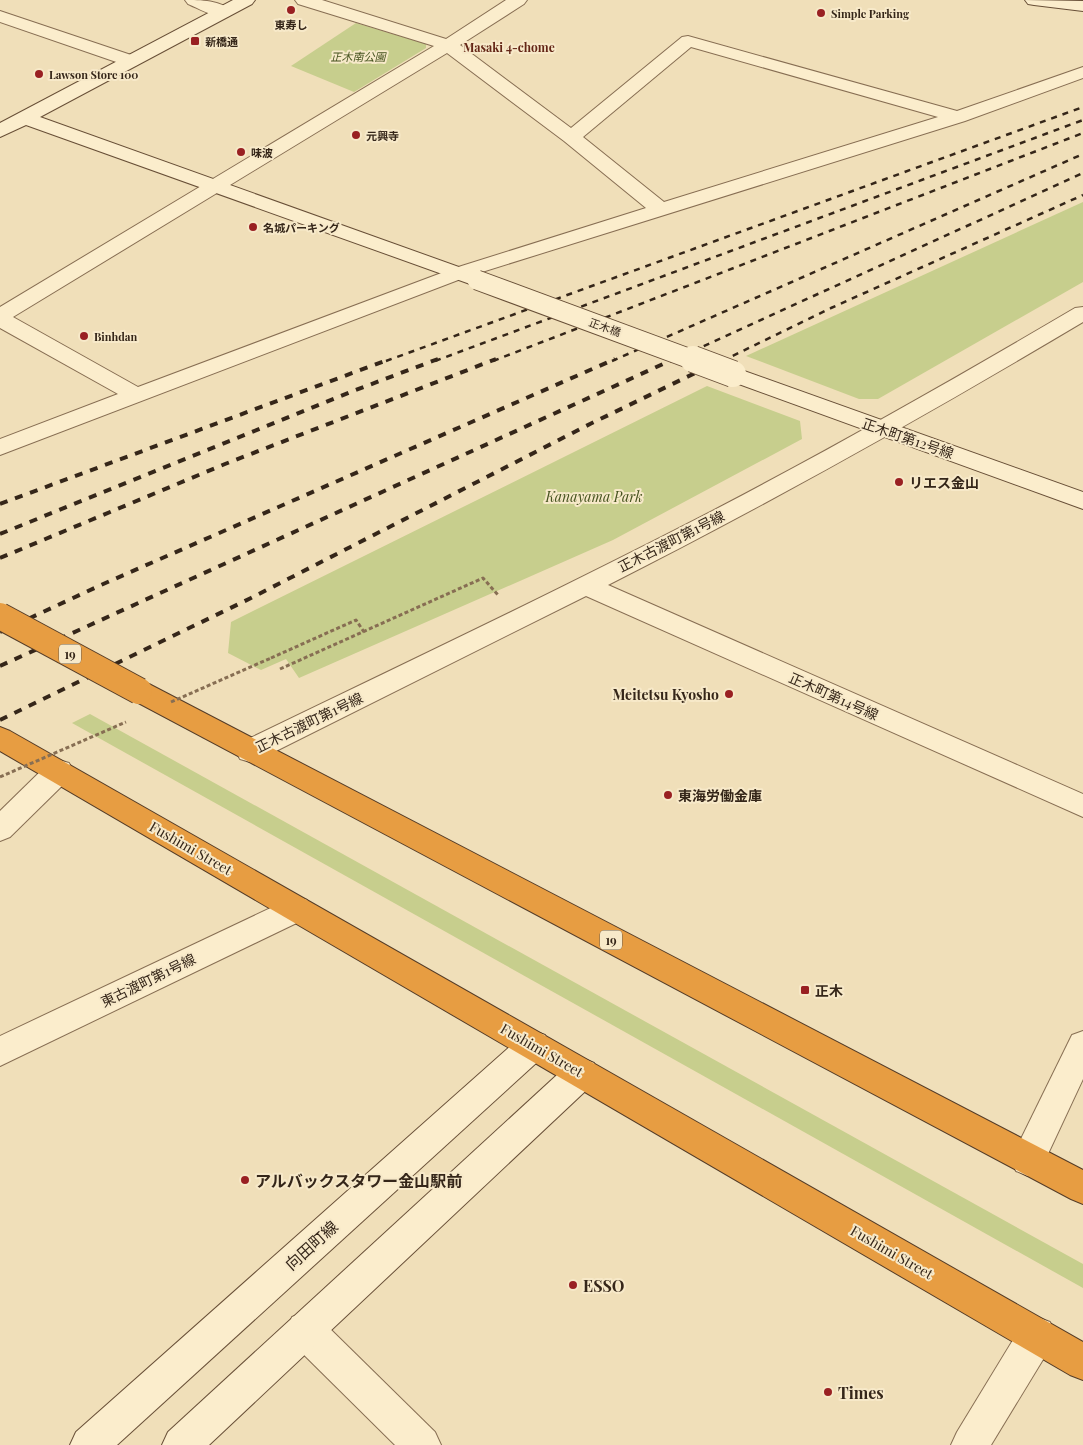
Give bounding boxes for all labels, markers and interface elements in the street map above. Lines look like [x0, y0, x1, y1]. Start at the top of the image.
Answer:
marker: 東寿し [285, 4, 297, 16]
place label: Simple Parking [831, 6, 910, 21]
marker: Simple Parking [815, 7, 827, 19]
place label: 東寿し [275, 17, 308, 32]
place label: 新橋通 [205, 34, 238, 49]
marker: 新橋通 [189, 35, 201, 47]
district label: Masaki 4-chome [463, 39, 555, 55]
park label: 正木南公園 [331, 49, 387, 64]
place label: Lawson Store 100 [49, 67, 138, 82]
marker: Lawson Store 100 [33, 68, 45, 80]
place label: 元興寺 [366, 128, 399, 143]
marker: 元興寺 [350, 129, 362, 141]
place label: 味波 [251, 145, 273, 160]
marker: 味波 [235, 146, 247, 158]
place label: 名城パーキング [263, 220, 340, 235]
marker: 名城パーキング [247, 221, 259, 233]
street label: 正木橋 [587, 314, 623, 340]
place label: Binhdan [94, 329, 138, 344]
marker: Binhdan [78, 330, 90, 342]
street label: 正木町第12号線 [860, 413, 956, 463]
place label: リエス金山 [909, 473, 979, 492]
marker: リエス金山 [893, 476, 905, 488]
park label: Kanayama Park [545, 487, 642, 506]
street label: 正木古渡町第1号線 [614, 506, 728, 576]
road number: 19 [59, 644, 81, 664]
street label: 正木町第14号線 [786, 668, 882, 724]
place label: Meitetsu Kyosho [612, 685, 719, 704]
street label: 正木古渡町第1号線 [252, 688, 366, 756]
marker: Meitetsu Kyosho [723, 688, 735, 700]
place label: 東海労働金庫 [678, 786, 762, 805]
marker: 東海労働金庫 [662, 789, 674, 801]
street label: Fushimi Street [146, 817, 237, 880]
road number: 19 [600, 930, 622, 950]
street label: 東古渡町第1号線 [97, 949, 199, 1011]
place label: 正木 [815, 981, 843, 1000]
marker: 正木 [799, 984, 811, 996]
street label: Fushimi Street [497, 1019, 588, 1082]
place label: アルバックスタワー金山駅前 [255, 1170, 462, 1191]
marker: アルバックスタワー金山駅前 [239, 1174, 251, 1186]
street label: 向田町線 [280, 1216, 342, 1274]
street label: Fushimi Street [847, 1221, 938, 1284]
place label: ESSO [583, 1275, 625, 1296]
marker: ESSO [567, 1279, 579, 1291]
place label: Times [838, 1382, 884, 1403]
marker: Times [822, 1386, 834, 1398]

